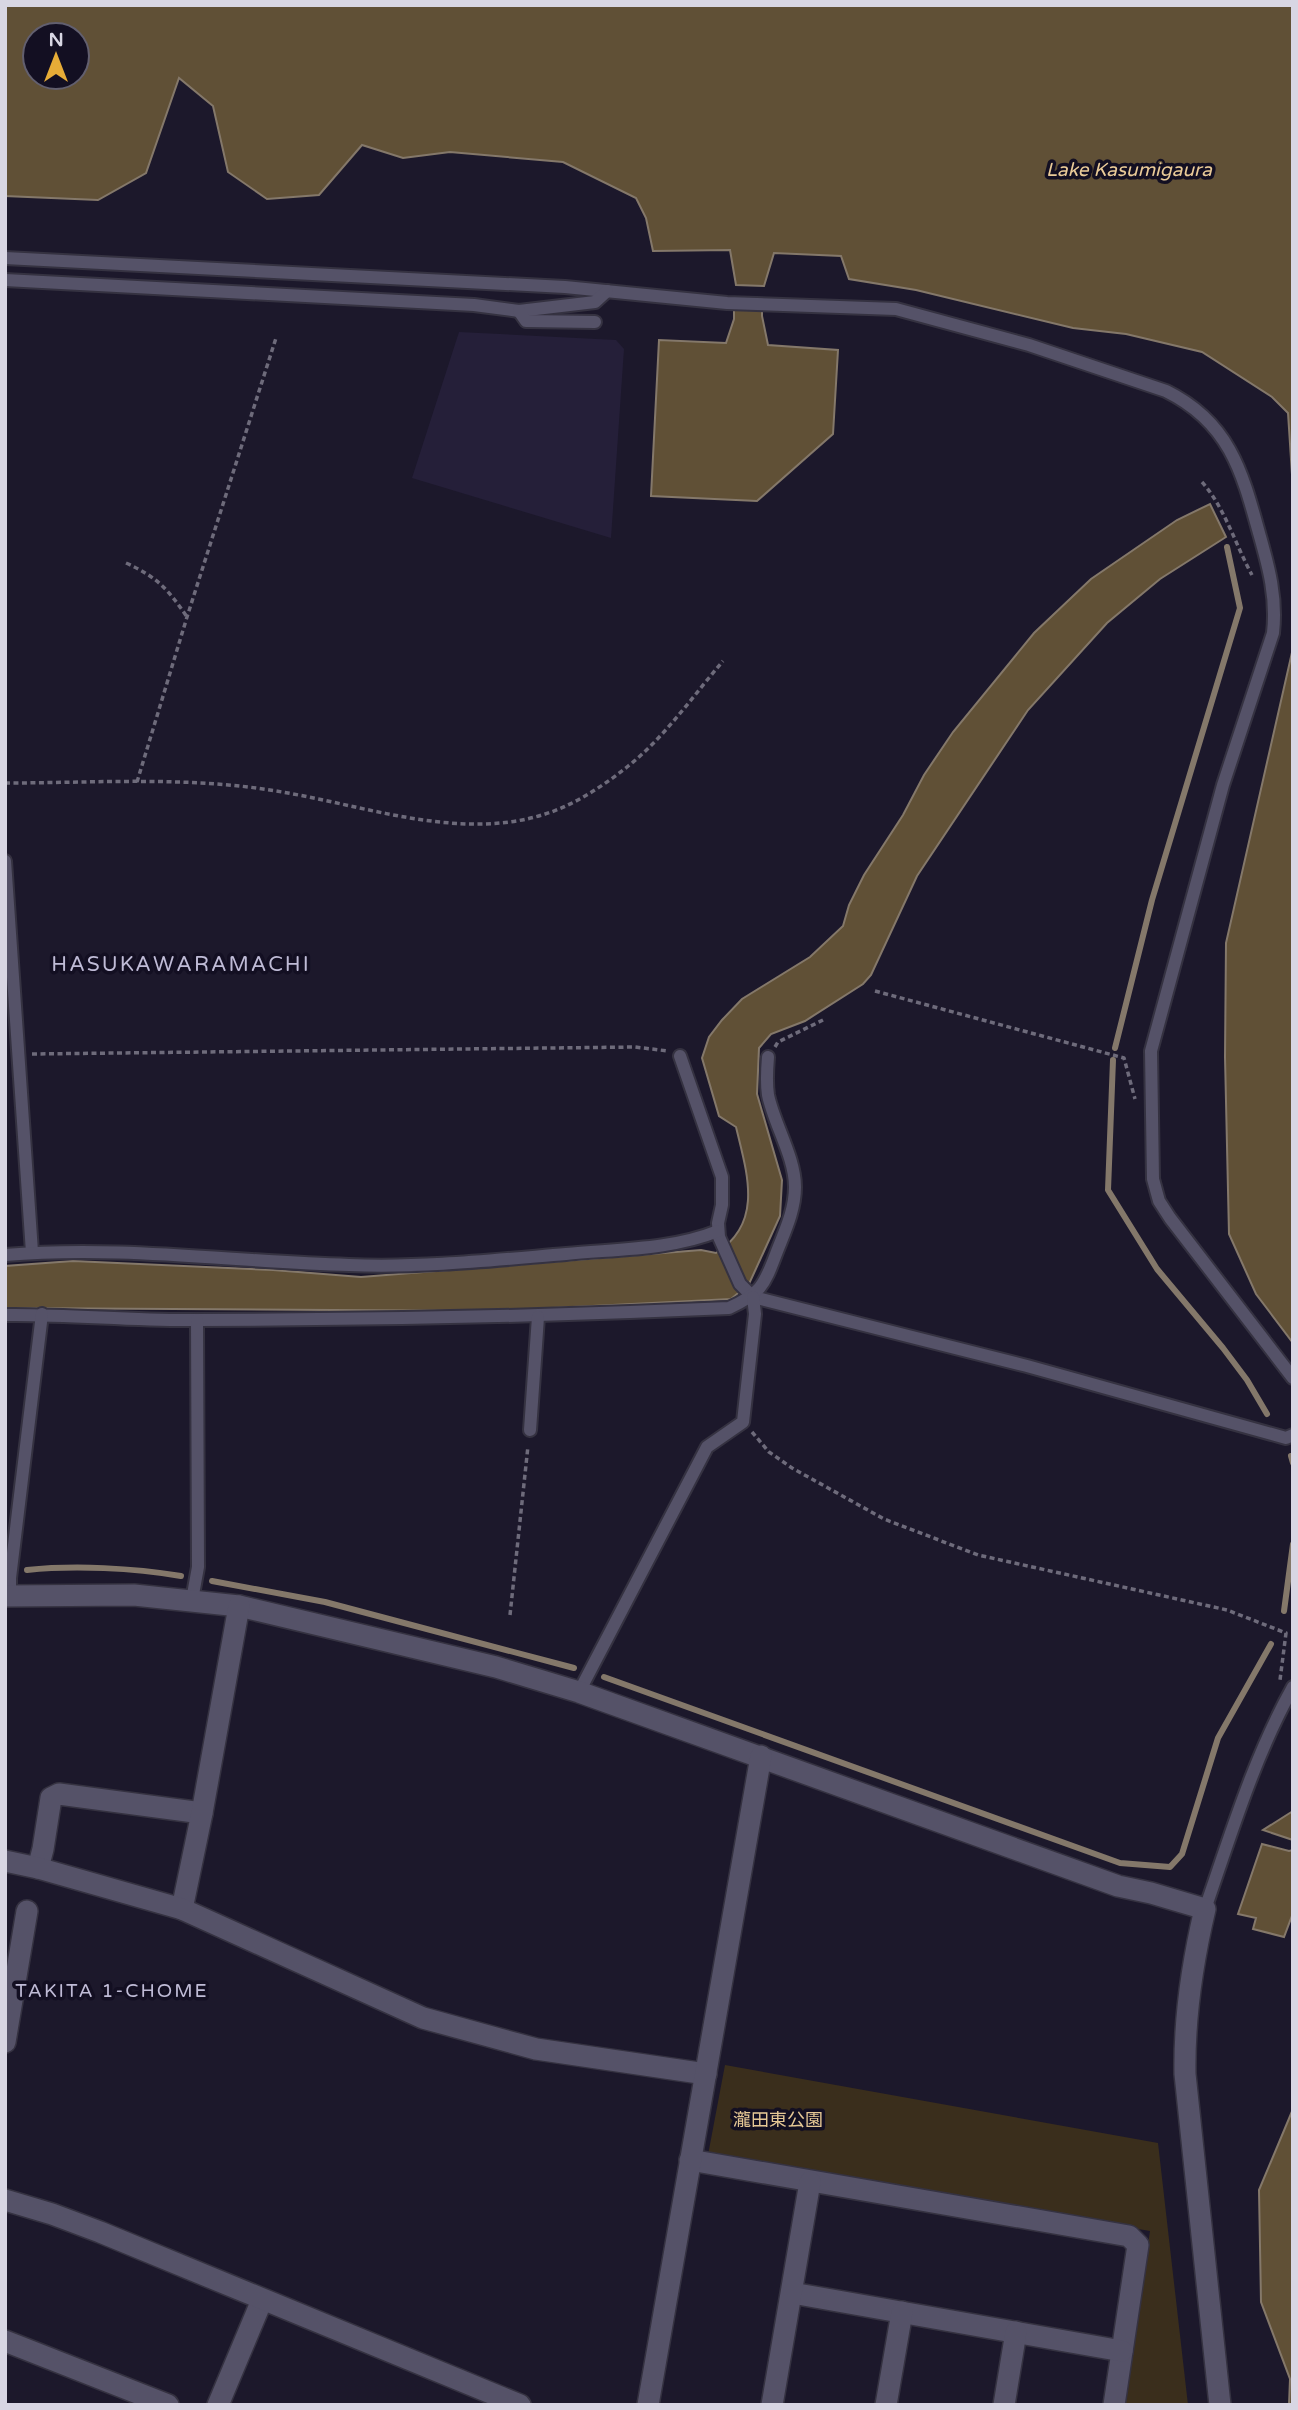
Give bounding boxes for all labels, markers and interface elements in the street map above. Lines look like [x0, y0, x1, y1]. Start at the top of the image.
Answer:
north arrow [21, 21, 91, 91]
text: N [48, 29, 64, 51]
water label: Lake Kasumigaura [1046, 159, 1213, 181]
district label: HASUKAWARAMACHI [51, 952, 311, 977]
district label: TAKITA 1-CHOME [15, 1980, 209, 2002]
park label: 瀧田東公園 [733, 2109, 823, 2131]

